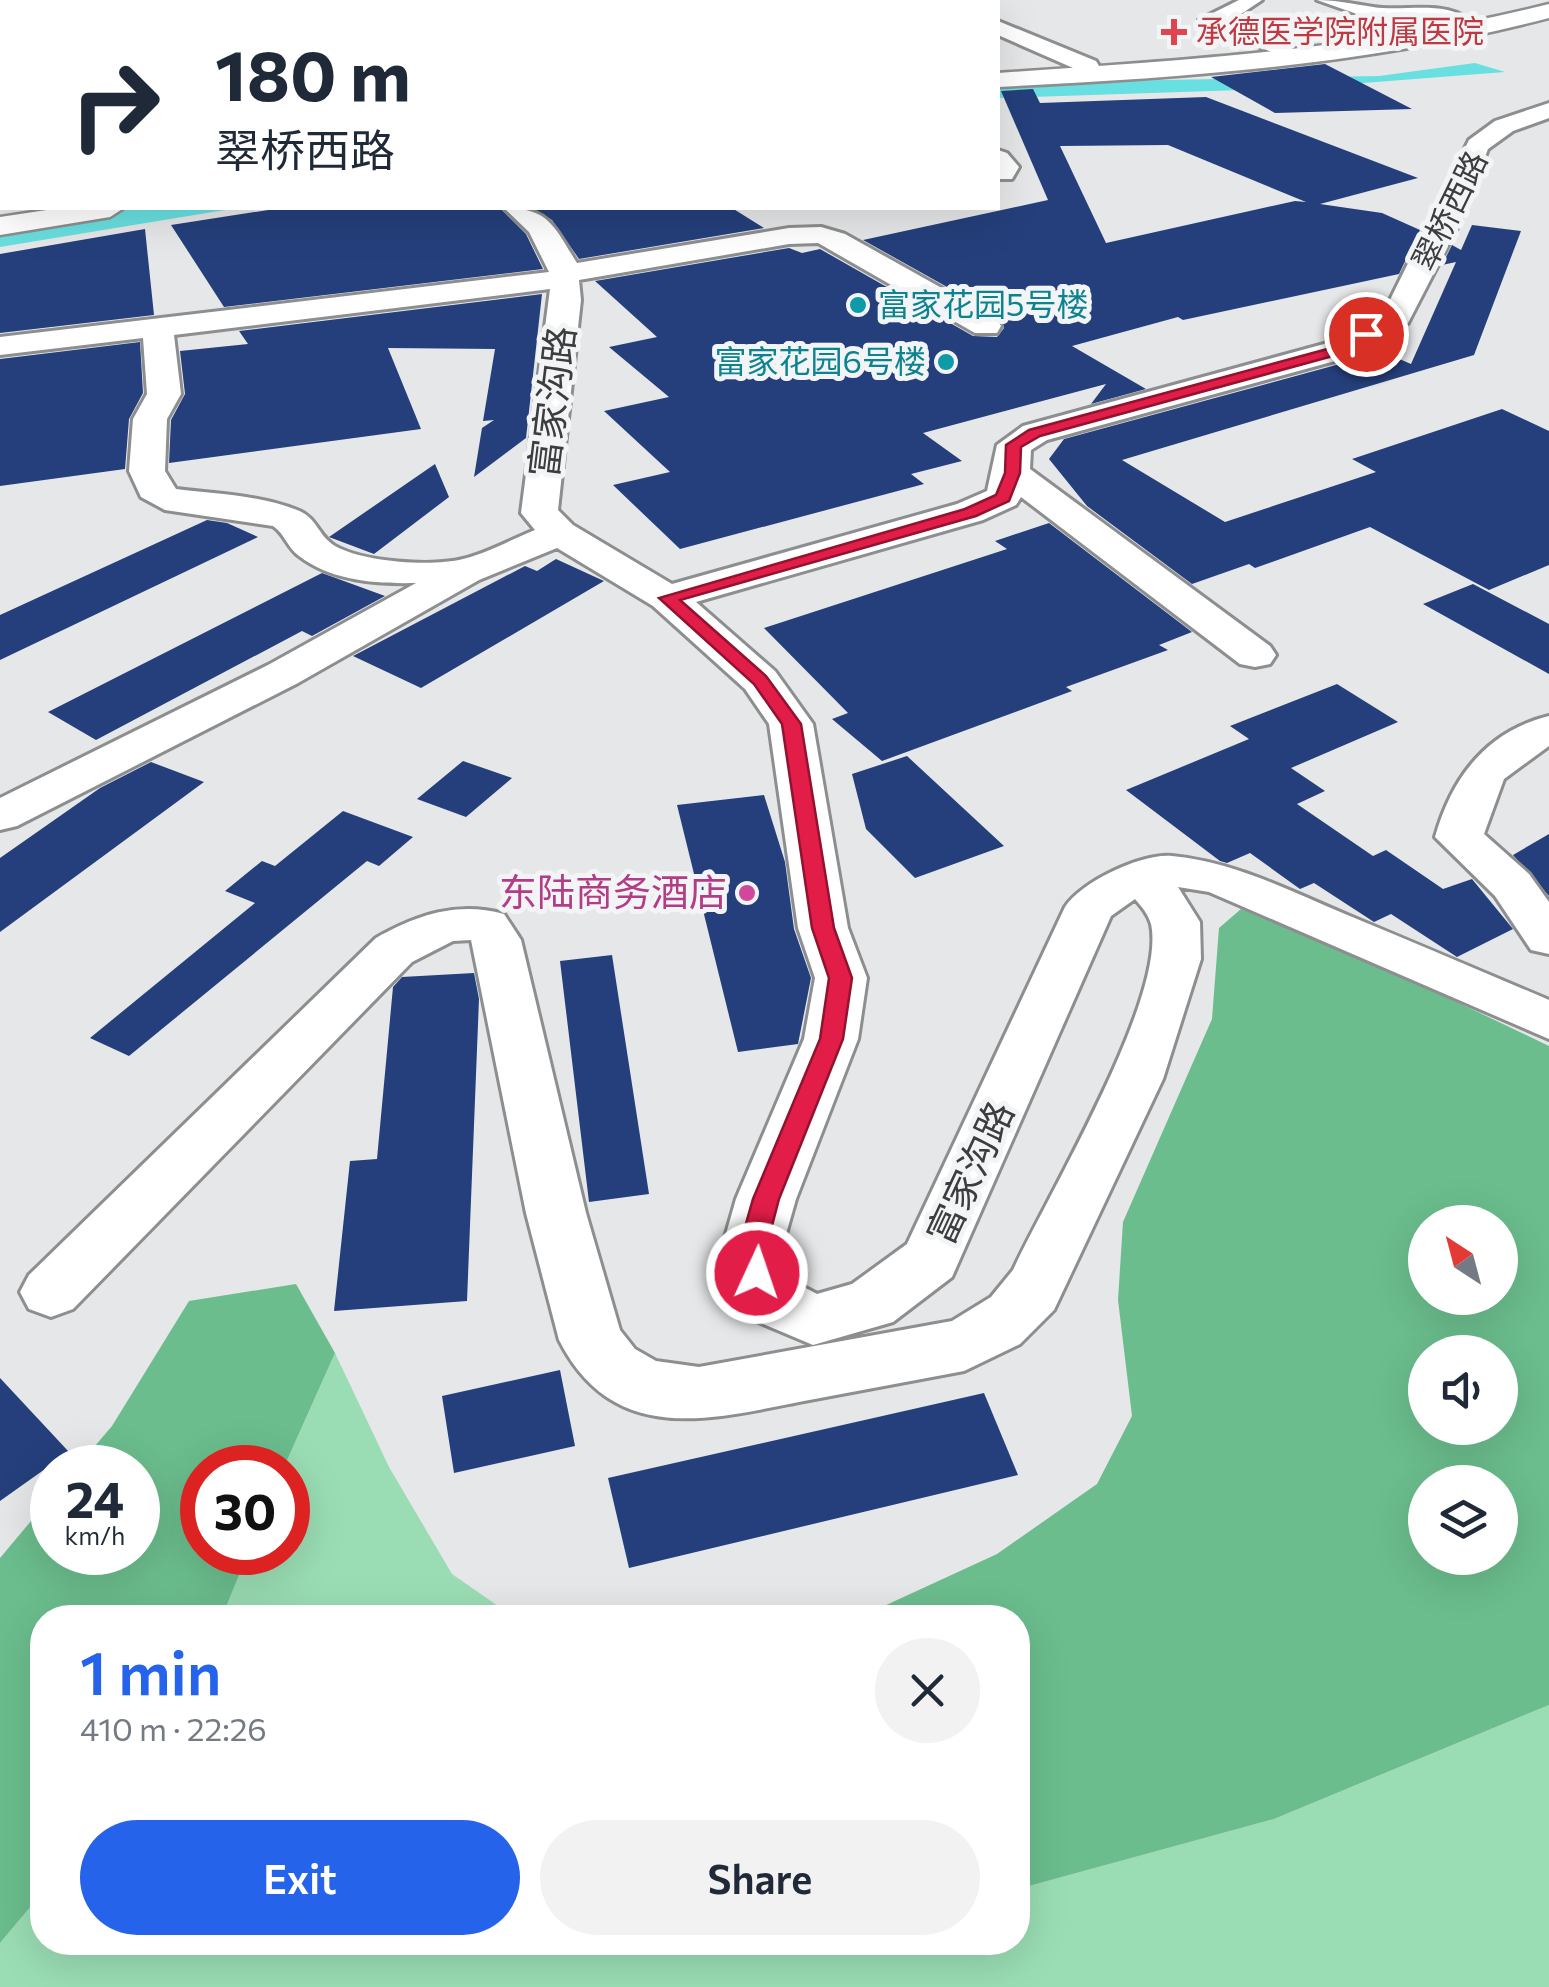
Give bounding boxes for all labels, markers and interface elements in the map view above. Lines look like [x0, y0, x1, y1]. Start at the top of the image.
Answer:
place label: 承德医学院附属医院 [1196, 10, 1484, 50]
marker: 承德医学院附属医院 [1161, 19, 1187, 45]
text: 180 m [215, 30, 411, 115]
icon: right [50, 40, 180, 170]
text: 翠桥西路 [215, 121, 395, 176]
street label: 翠桥西路 [1402, 144, 1494, 276]
place label: 富家花园5号楼 [878, 283, 1088, 323]
pin [1324, 292, 1409, 377]
marker: 富家花园5号楼 [847, 294, 869, 316]
icon: arrive [1339, 307, 1394, 362]
street label: 富家沟路 [518, 323, 583, 480]
place label: 富家花园6号楼 [715, 340, 926, 380]
marker: 富家花园6号楼 [935, 351, 957, 373]
place label: 东陆商务酒店 [499, 867, 727, 914]
marker: 东陆商务酒店 [736, 882, 758, 904]
street label: 富家沟路 [915, 1093, 1022, 1251]
north arrow [1408, 1205, 1518, 1315]
map controls [1408, 1205, 1518, 1575]
position arrow [705, 1221, 809, 1325]
button: sound [1408, 1335, 1518, 1445]
speed limit sign: 30 [180, 1445, 310, 1575]
button: layers [1408, 1465, 1518, 1575]
text: 24 [66, 1467, 124, 1528]
text: km/h [65, 1520, 125, 1550]
text: 1 min [80, 1634, 221, 1707]
button: close [875, 1638, 980, 1743]
text: 410 m · 22:26 [80, 1708, 267, 1748]
button: Exit [80, 1820, 520, 1935]
button: Share [540, 1820, 980, 1935]

